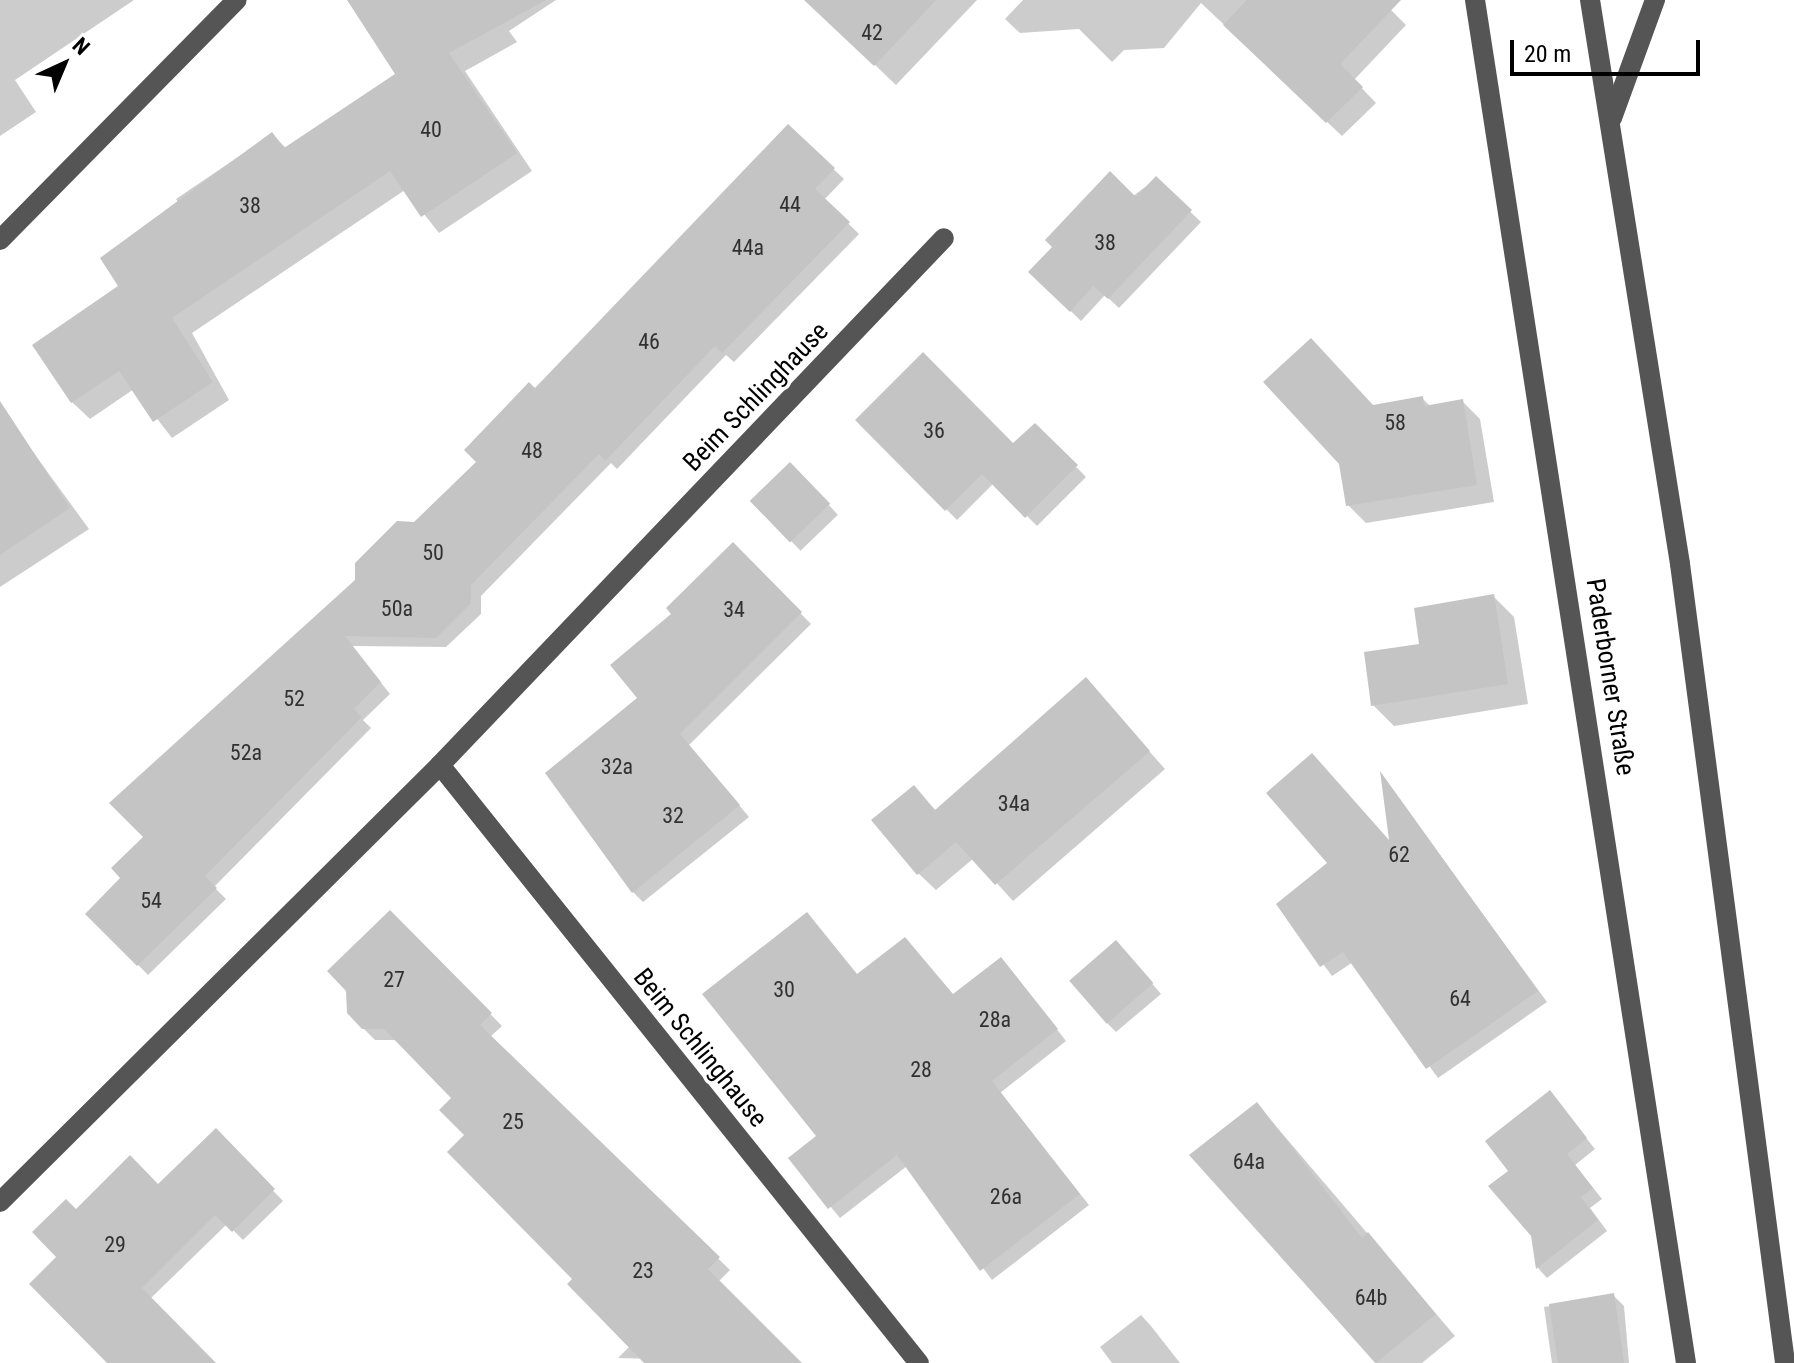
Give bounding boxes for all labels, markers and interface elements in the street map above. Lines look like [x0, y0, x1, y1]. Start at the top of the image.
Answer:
house number: 42 [861, 20, 883, 46]
north arrow [24, 24, 104, 104]
scale bar [1514, 24, 1704, 74]
text: N [67, 33, 95, 60]
text: 20 m [1524, 40, 1571, 68]
house number: 40 [420, 117, 442, 143]
house number: 44 [779, 192, 801, 218]
house number: 38 [239, 193, 261, 219]
house number: 38 [1094, 230, 1116, 256]
house number: 44a [732, 235, 764, 261]
street label: Beim Schlinghause [677, 316, 835, 478]
house number: 46 [638, 329, 660, 355]
house number: 58 [1384, 410, 1406, 436]
house number: 36 [923, 418, 945, 444]
house number: 48 [521, 438, 543, 464]
house number: 50 [422, 540, 444, 566]
street label: Paderborner Straße [1579, 576, 1641, 778]
house number: 50a [381, 596, 413, 622]
house number: 34 [723, 597, 745, 623]
house number: 52 [283, 686, 305, 712]
house number: 52a [230, 740, 262, 766]
house number: 32a [601, 754, 633, 780]
house number: 34a [998, 791, 1030, 817]
house number: 32 [662, 803, 684, 829]
house number: 62 [1388, 842, 1410, 868]
house number: 54 [140, 888, 162, 914]
street label: Beim Schlinghause [627, 962, 773, 1134]
house number: 27 [383, 967, 405, 993]
house number: 30 [773, 977, 795, 1003]
house number: 64 [1449, 986, 1471, 1012]
house number: 28a [979, 1007, 1011, 1033]
house number: 28 [910, 1057, 932, 1083]
house number: 25 [502, 1109, 524, 1135]
house number: 64a [1233, 1149, 1265, 1175]
house number: 26a [990, 1184, 1022, 1210]
house number: 29 [104, 1232, 126, 1258]
house number: 23 [632, 1258, 654, 1284]
house number: 64b [1355, 1285, 1387, 1311]

